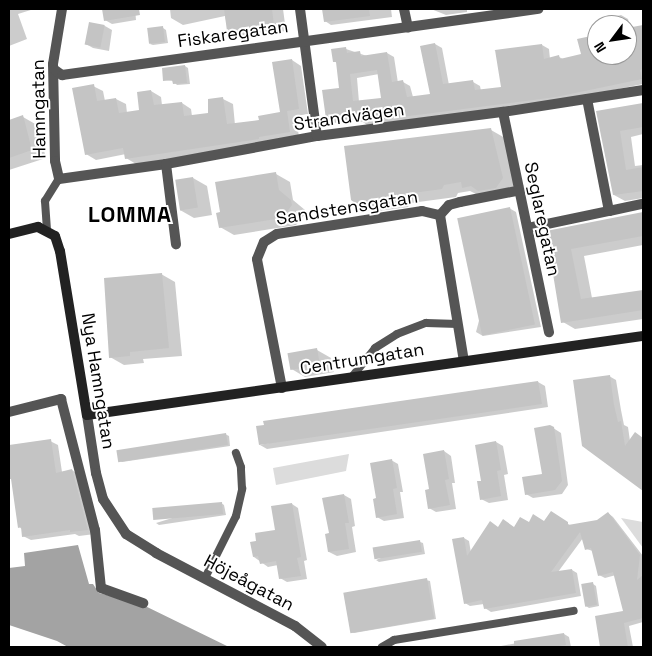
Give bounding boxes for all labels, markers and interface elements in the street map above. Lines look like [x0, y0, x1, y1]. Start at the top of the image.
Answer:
north arrow [587, 15, 637, 65]
street label: Fiskaregatan [176, 16, 290, 52]
text: N [590, 39, 610, 56]
street label: Hamngatan [27, 59, 51, 159]
street label: Strandvägen [292, 99, 406, 135]
street label: Seglaregatan [519, 160, 565, 278]
street label: Sandstensgatan [275, 186, 419, 230]
district label: LOMMA [87, 202, 173, 228]
street label: Nya Hamngatan [77, 311, 119, 451]
street label: Centrumgatan [298, 339, 426, 379]
street label: Höjeågatan [200, 550, 298, 616]

